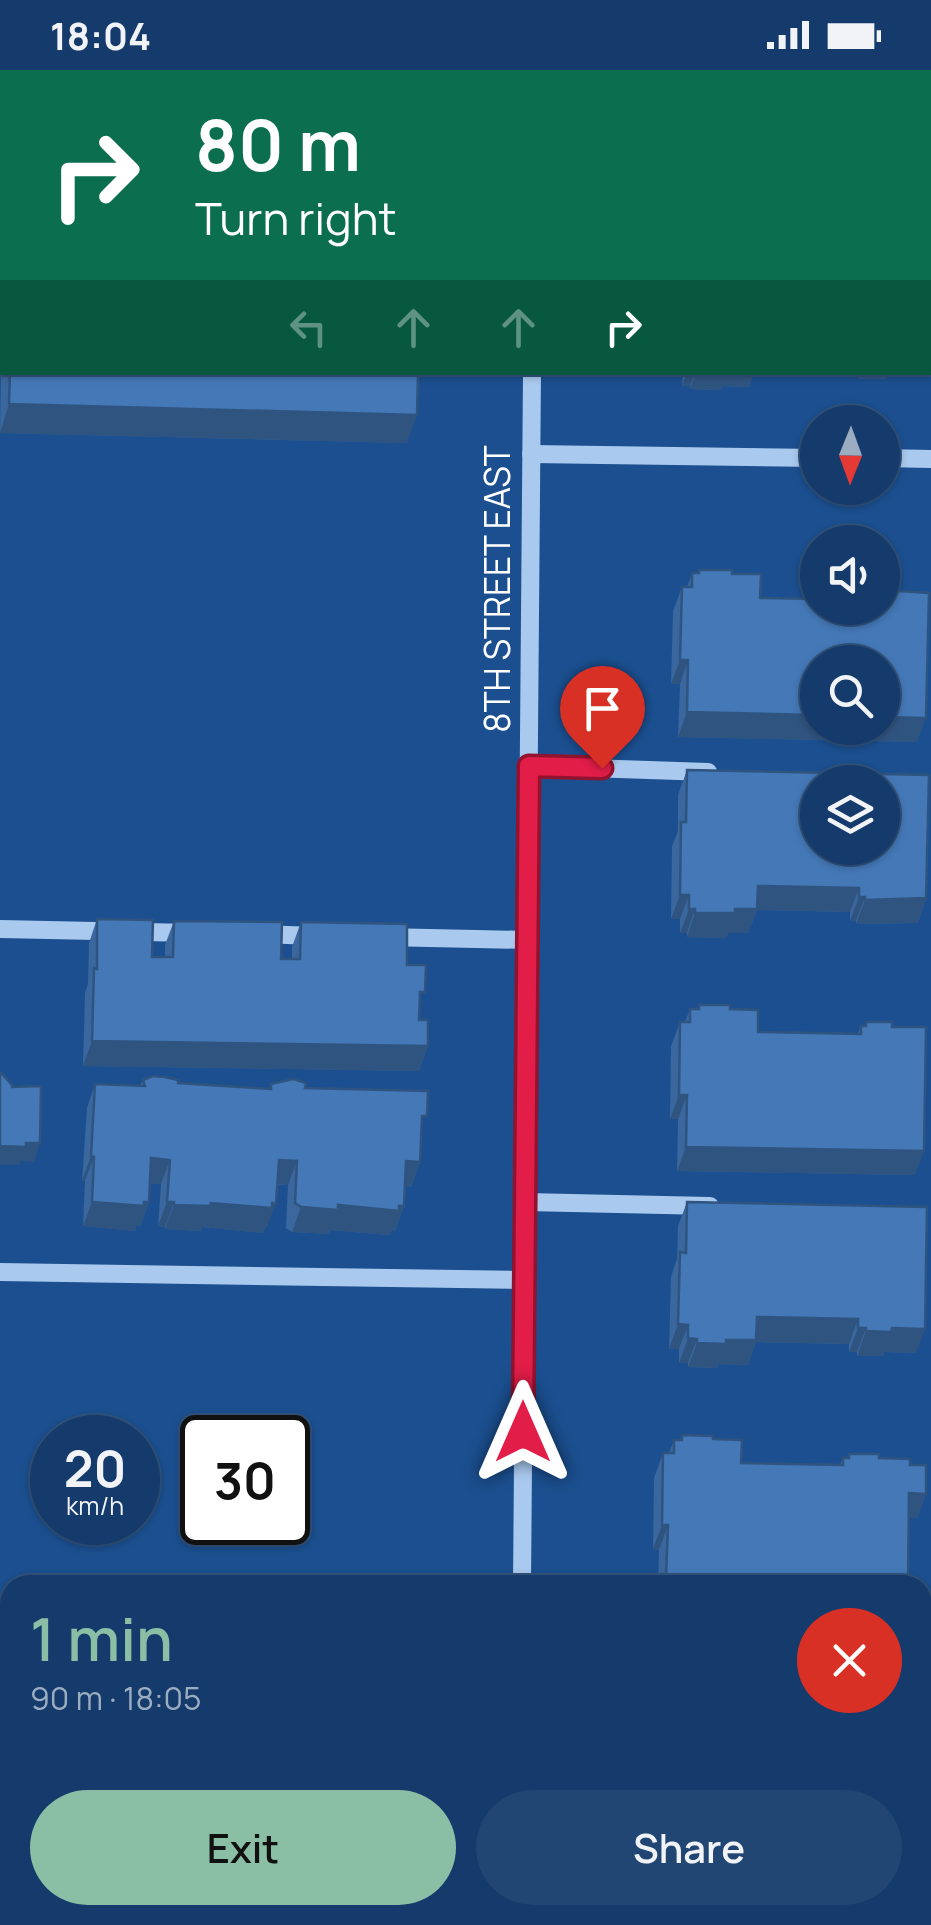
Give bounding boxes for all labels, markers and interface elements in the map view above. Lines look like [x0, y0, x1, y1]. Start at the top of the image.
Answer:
text: 18:04 [50, 9, 151, 61]
text: 80 m [195, 96, 361, 192]
icon: right [30, 110, 160, 240]
text: Turn right [195, 187, 396, 249]
icon: left [281, 300, 336, 355]
icon: ahead [386, 300, 441, 355]
icon: ahead [491, 300, 546, 355]
icon: right [596, 300, 651, 355]
north arrow [800, 405, 900, 505]
map controls [800, 405, 900, 865]
street label: 8TH STREET EAST [473, 445, 521, 733]
button: sound [800, 525, 900, 625]
button: search [800, 645, 900, 745]
pin [560, 666, 645, 769]
icon: arrive [575, 681, 630, 736]
button: layers [800, 765, 900, 865]
position arrow [471, 1380, 575, 1484]
speed limit sign: 30 [180, 1415, 310, 1545]
text: 20 [64, 1434, 126, 1502]
text: km/h [66, 1488, 124, 1523]
text: 1 min [30, 1597, 173, 1679]
button: close [797, 1608, 902, 1713]
text: 90 m · 18:05 [30, 1676, 202, 1720]
button: Exit [30, 1790, 456, 1905]
button: Share [476, 1790, 902, 1905]

